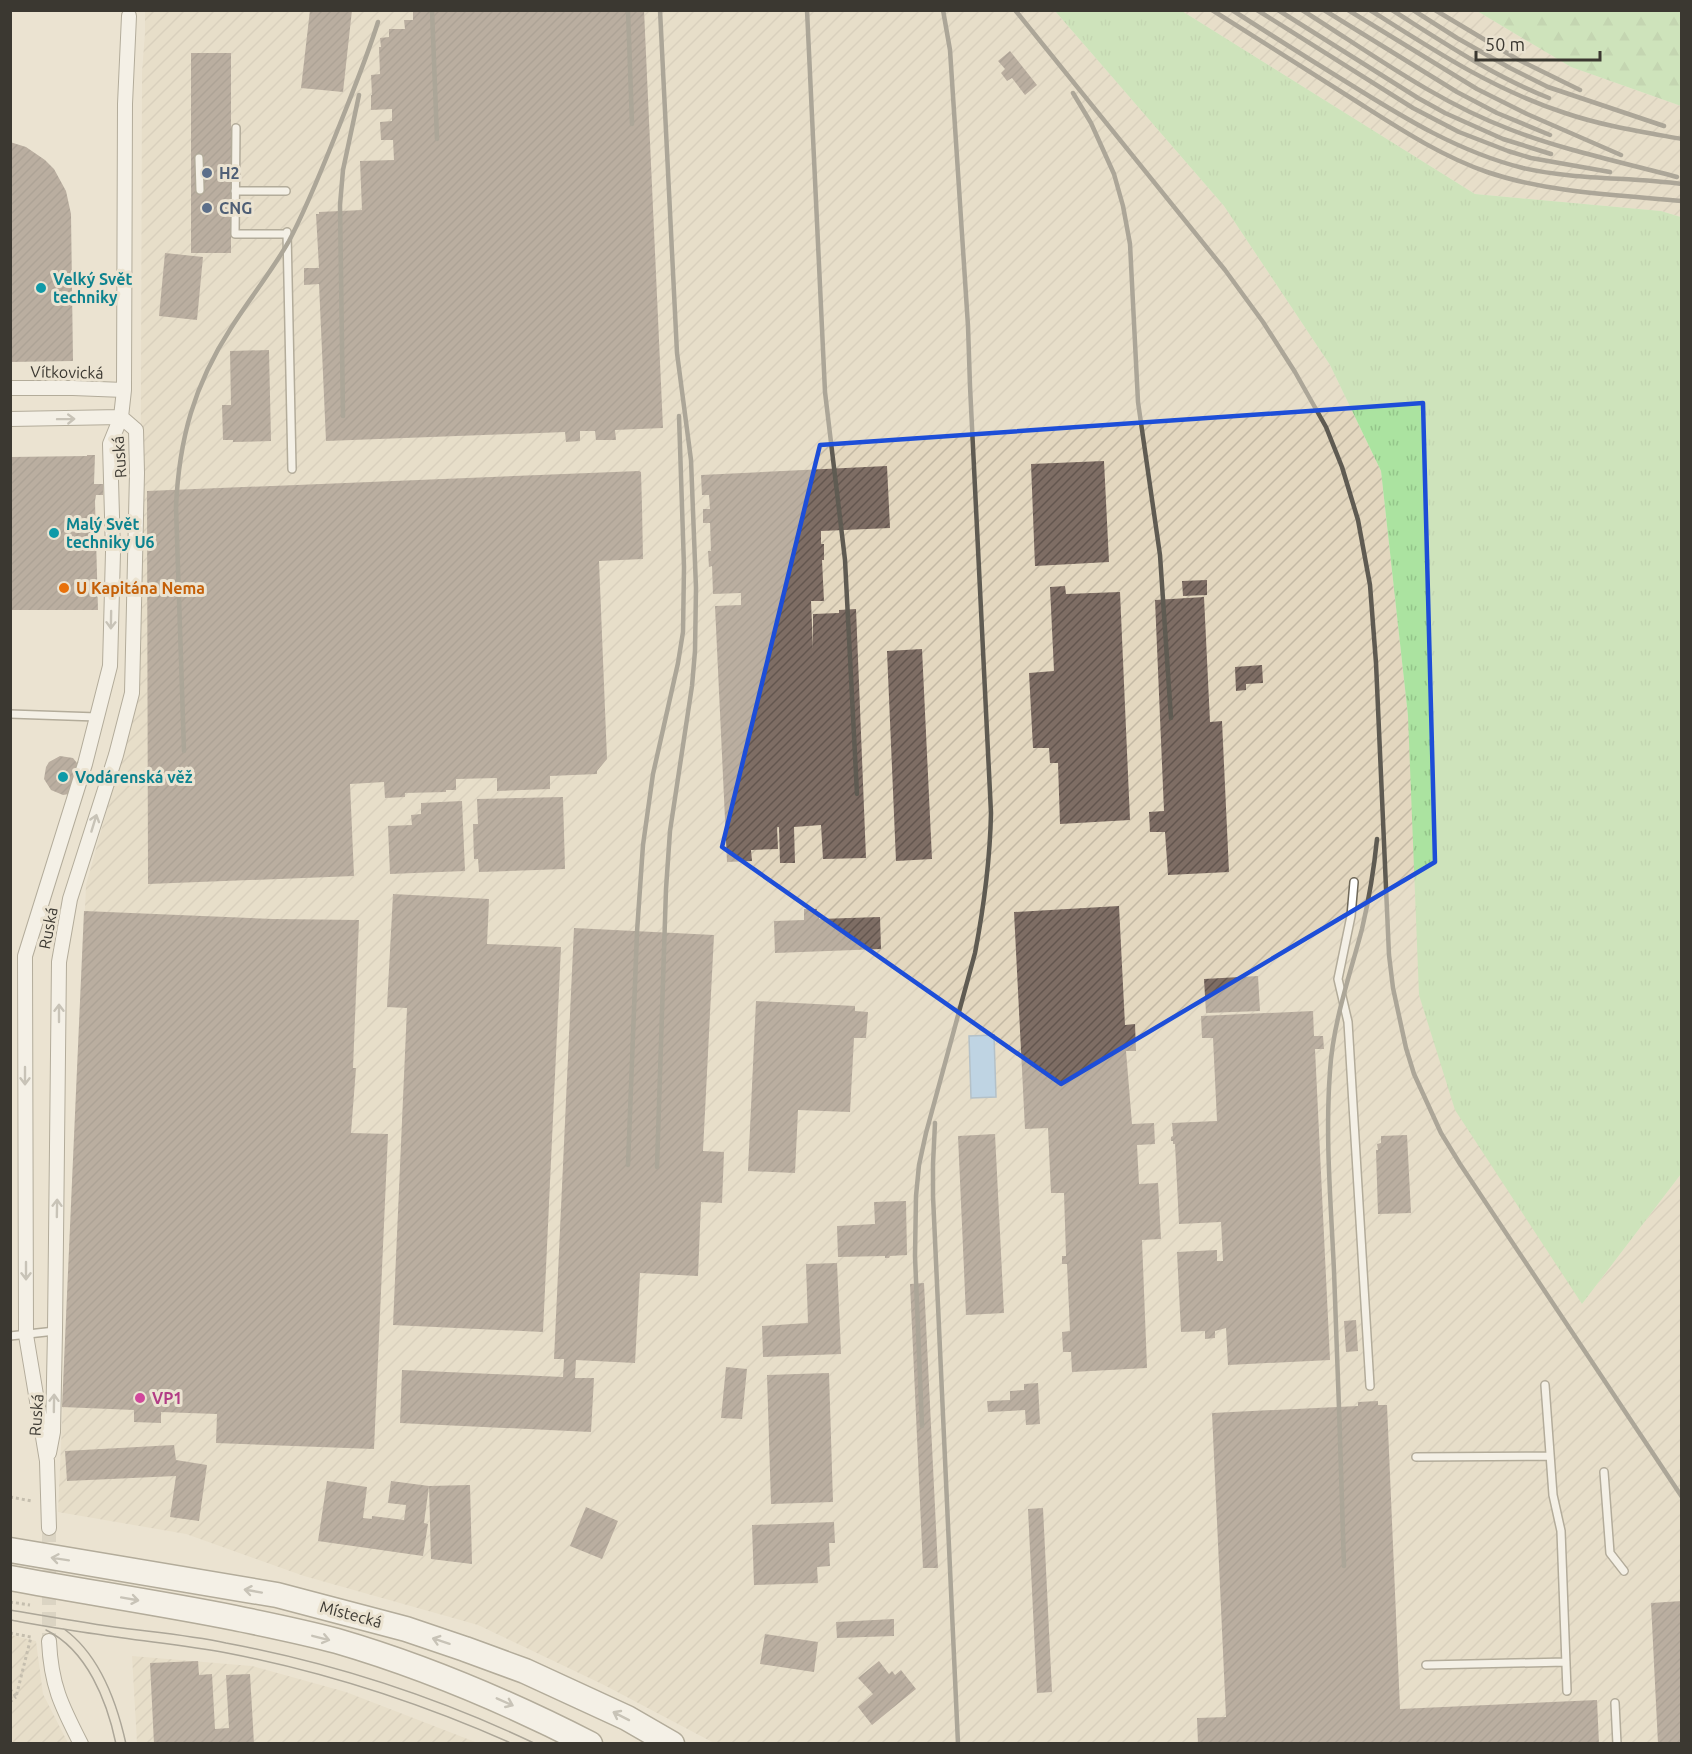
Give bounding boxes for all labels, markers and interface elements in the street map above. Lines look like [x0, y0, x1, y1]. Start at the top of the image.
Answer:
scale bar [1476, 24, 1600, 62]
text: 50 m [1485, 34, 1525, 54]
place label: H2 [219, 164, 240, 182]
marker: H2 [200, 166, 214, 180]
place label: CNG [219, 199, 252, 217]
marker: CNG [200, 201, 214, 215]
place label: Velký Svět techniky [53, 270, 132, 306]
marker: Velký Svět techniky [34, 281, 48, 295]
street label: Vítkovická [30, 362, 104, 382]
one-way arrow [55, 413, 75, 424]
street label: Ruská [109, 435, 129, 479]
place label: Malý Svět techniky U6 [66, 515, 155, 551]
marker: Malý Svět techniky U6 [47, 526, 61, 540]
place label: U Kapitána Nema [76, 579, 205, 597]
marker: U Kapitána Nema [57, 581, 71, 595]
one-way arrow [105, 609, 117, 629]
place label: Vodárenská věž [75, 768, 193, 786]
marker: Vodárenská věž [56, 770, 70, 784]
one-way arrow [89, 814, 100, 833]
street label: Ruská [35, 905, 61, 951]
one-way arrow [53, 1004, 65, 1024]
one-way arrow [19, 1065, 31, 1085]
one-way arrow [51, 1199, 63, 1219]
one-way arrow [20, 1260, 32, 1280]
place label: VP1 [152, 1389, 182, 1407]
marker: VP1 [133, 1391, 147, 1405]
street label: Ruská [26, 1393, 46, 1437]
one-way arrow [48, 1394, 60, 1414]
one-way arrow [51, 1553, 71, 1564]
one-way arrow [243, 1585, 263, 1596]
one-way arrow [120, 1594, 139, 1605]
street label: Místecká [318, 1597, 384, 1631]
one-way arrow [311, 1632, 330, 1644]
one-way arrow [432, 1634, 451, 1645]
one-way arrow [495, 1697, 514, 1708]
one-way arrow [612, 1709, 630, 1721]

